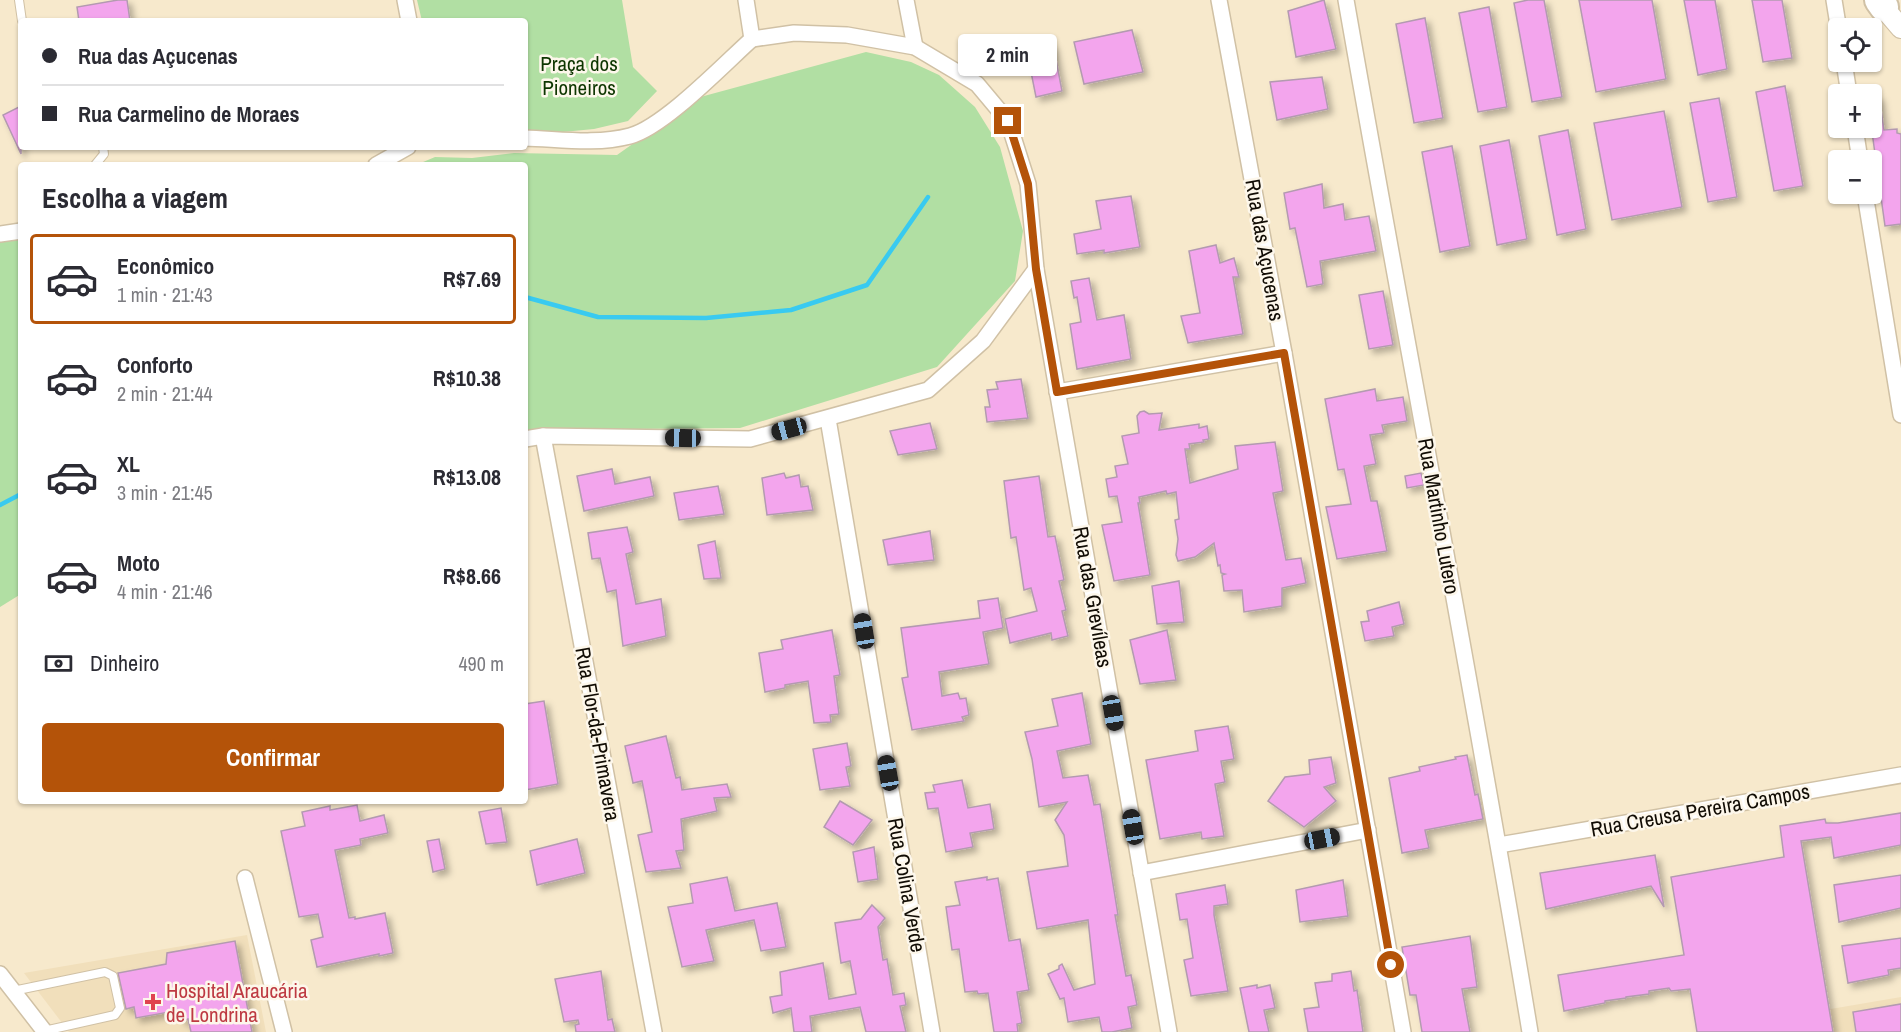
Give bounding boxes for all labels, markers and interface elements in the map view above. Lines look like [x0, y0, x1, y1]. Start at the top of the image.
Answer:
map controls [1828, 18, 1882, 204]
button: locate [1828, 18, 1882, 72]
callout: 2 min [958, 34, 1058, 76]
text: Rua das Açucenas [78, 41, 238, 71]
text: 2 min [986, 41, 1029, 68]
park label: Praça dos Pioneiros [540, 49, 618, 102]
button: + [1828, 84, 1882, 138]
text: Rua Carmelino de Moraes [78, 99, 300, 129]
route end [994, 107, 1021, 134]
button: − [1828, 150, 1882, 204]
street label: Rua das Açucenas [1238, 177, 1292, 323]
text: Escolha a viagem [42, 180, 228, 216]
text: Econômico [117, 251, 214, 281]
icon: car [45, 252, 99, 306]
text: R$7.69 [443, 264, 501, 294]
text: 1 min · 21:43 [117, 281, 213, 308]
text: Conforto [117, 350, 193, 380]
icon: car [45, 351, 99, 405]
text: R$10.38 [433, 363, 501, 393]
text: 2 min · 21:44 [117, 380, 213, 407]
car [769, 416, 809, 442]
car [665, 429, 701, 447]
street label: Rua Martinho Lutero [1411, 436, 1467, 596]
text: XL [117, 449, 140, 479]
icon: car [45, 450, 99, 504]
text: R$13.08 [433, 462, 501, 492]
text: 3 min · 21:45 [117, 479, 213, 506]
street label: Rua das Grevíleas [1066, 524, 1120, 670]
text: Moto [117, 548, 160, 578]
icon: car [45, 549, 99, 603]
text: R$8.66 [443, 561, 501, 591]
text: 4 min · 21:46 [117, 578, 213, 605]
car [852, 612, 876, 650]
street label: Rua Flor-da-Primavera [568, 645, 628, 824]
icon: cash [42, 647, 75, 680]
text: Dinheiro [90, 648, 159, 678]
text: 490 m [458, 650, 504, 677]
car [1101, 694, 1125, 732]
button: Confirmar [42, 723, 504, 792]
car [876, 754, 900, 792]
street label: Rua Creusa Pereira Campos [1588, 776, 1812, 844]
car [1121, 808, 1145, 846]
street label: Rua Colina Verde [881, 816, 933, 954]
car [1303, 827, 1341, 851]
route start [1377, 951, 1404, 978]
place label: Hospital Araucária de Londrina [166, 976, 308, 1029]
marker: Hospital Araucária de Londrina [144, 993, 162, 1011]

